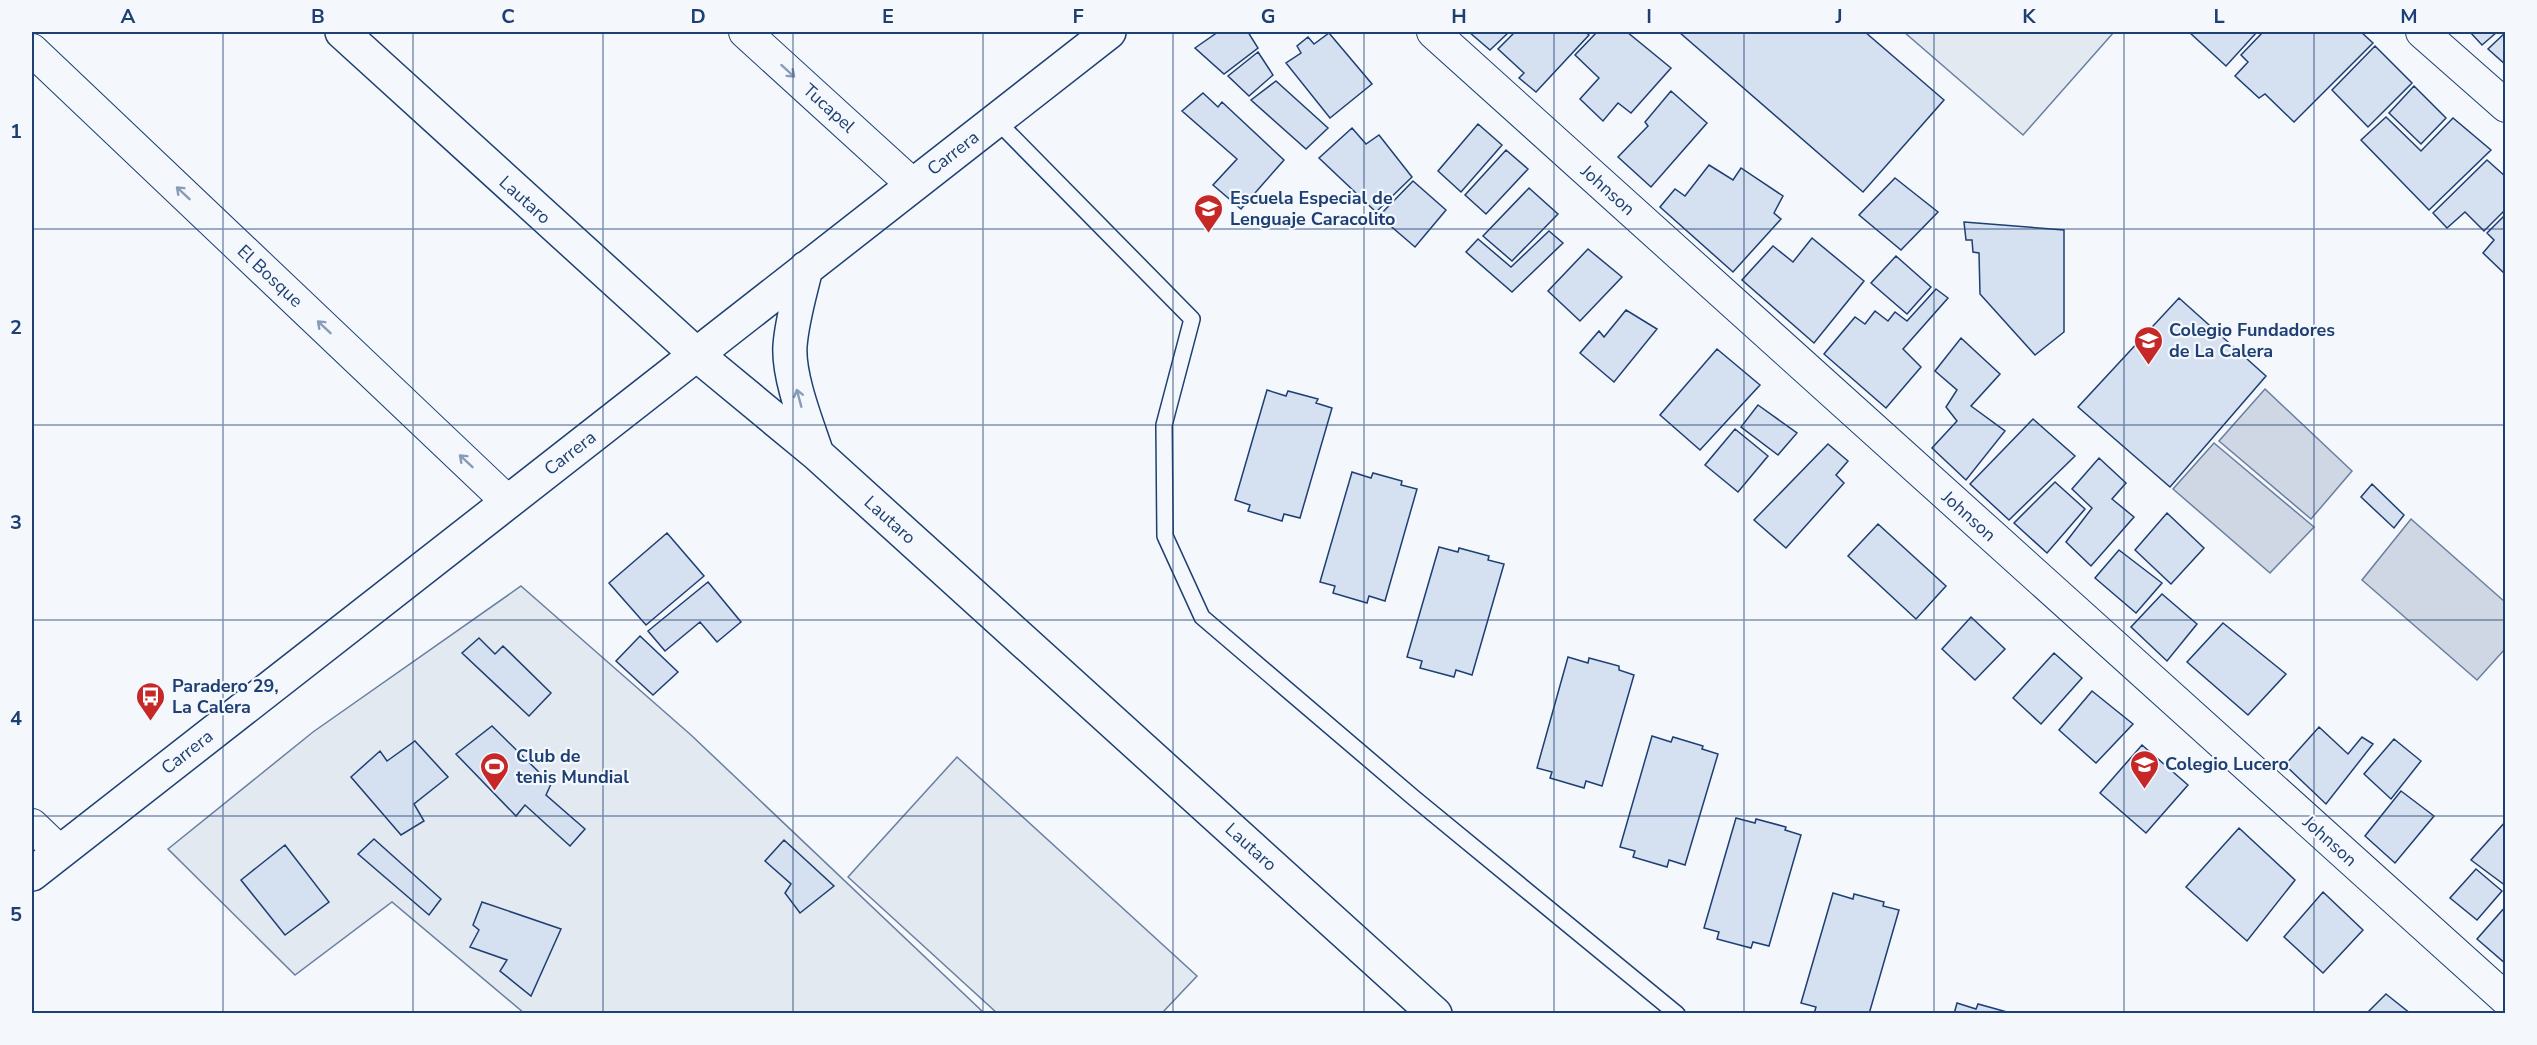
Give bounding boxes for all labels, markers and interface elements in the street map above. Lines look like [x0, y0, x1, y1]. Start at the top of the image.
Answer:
text: A [121, 3, 136, 30]
text: B [311, 3, 325, 30]
text: C [501, 3, 515, 30]
text: D [690, 3, 706, 30]
text: E [882, 3, 894, 30]
text: F [1072, 3, 1084, 30]
text: G [1261, 3, 1275, 30]
text: H [1451, 3, 1467, 30]
text: I [1646, 3, 1652, 30]
text: J [1834, 3, 1843, 30]
text: K [2022, 3, 2036, 30]
text: L [2213, 3, 2225, 30]
text: M [2400, 3, 2418, 30]
one-way arrow [780, 64, 795, 78]
street label: Tucapel [798, 78, 861, 138]
text: 1 [10, 118, 22, 145]
street label: Carrera [922, 125, 984, 181]
street label: Johnson [1575, 159, 1640, 221]
street label: Lautaro [494, 170, 556, 230]
one-way arrow [175, 186, 190, 200]
place label: Escuela Especial de Lenguaje Caracolito [1230, 186, 1396, 231]
school or university icon: Escuela Especial de Lenguaje Caracolito [1193, 192, 1225, 234]
street label: El Bosque [232, 239, 308, 313]
text: 2 [10, 314, 22, 341]
place label: Colegio Fundadores de La Calera [2169, 318, 2335, 363]
one-way arrow [317, 320, 332, 334]
school or university icon: Colegio Fundadores de La Calera [2132, 324, 2164, 366]
one-way arrow [793, 389, 805, 408]
street label: Carrera [539, 425, 601, 481]
one-way arrow [458, 454, 473, 469]
street label: Johnson [1936, 485, 2001, 547]
street label: Lautaro [859, 490, 921, 550]
text: 3 [10, 509, 22, 536]
place label: Paradero 29, La Calera [172, 674, 279, 719]
bus stop icon: Paradero 29, La Calera [135, 680, 167, 722]
text: 4 [10, 705, 22, 732]
street label: Carrera [156, 724, 218, 780]
place label: Club de tenis Mundial [516, 744, 629, 789]
school or university icon: Colegio Lucero [2128, 748, 2160, 790]
sports icon: Club de tenis Mundial [479, 750, 511, 792]
place label: Colegio Lucero [2165, 752, 2289, 776]
street label: Johnson [2297, 810, 2362, 872]
street label: Lautaro [1220, 817, 1282, 877]
text: 5 [10, 901, 22, 928]

